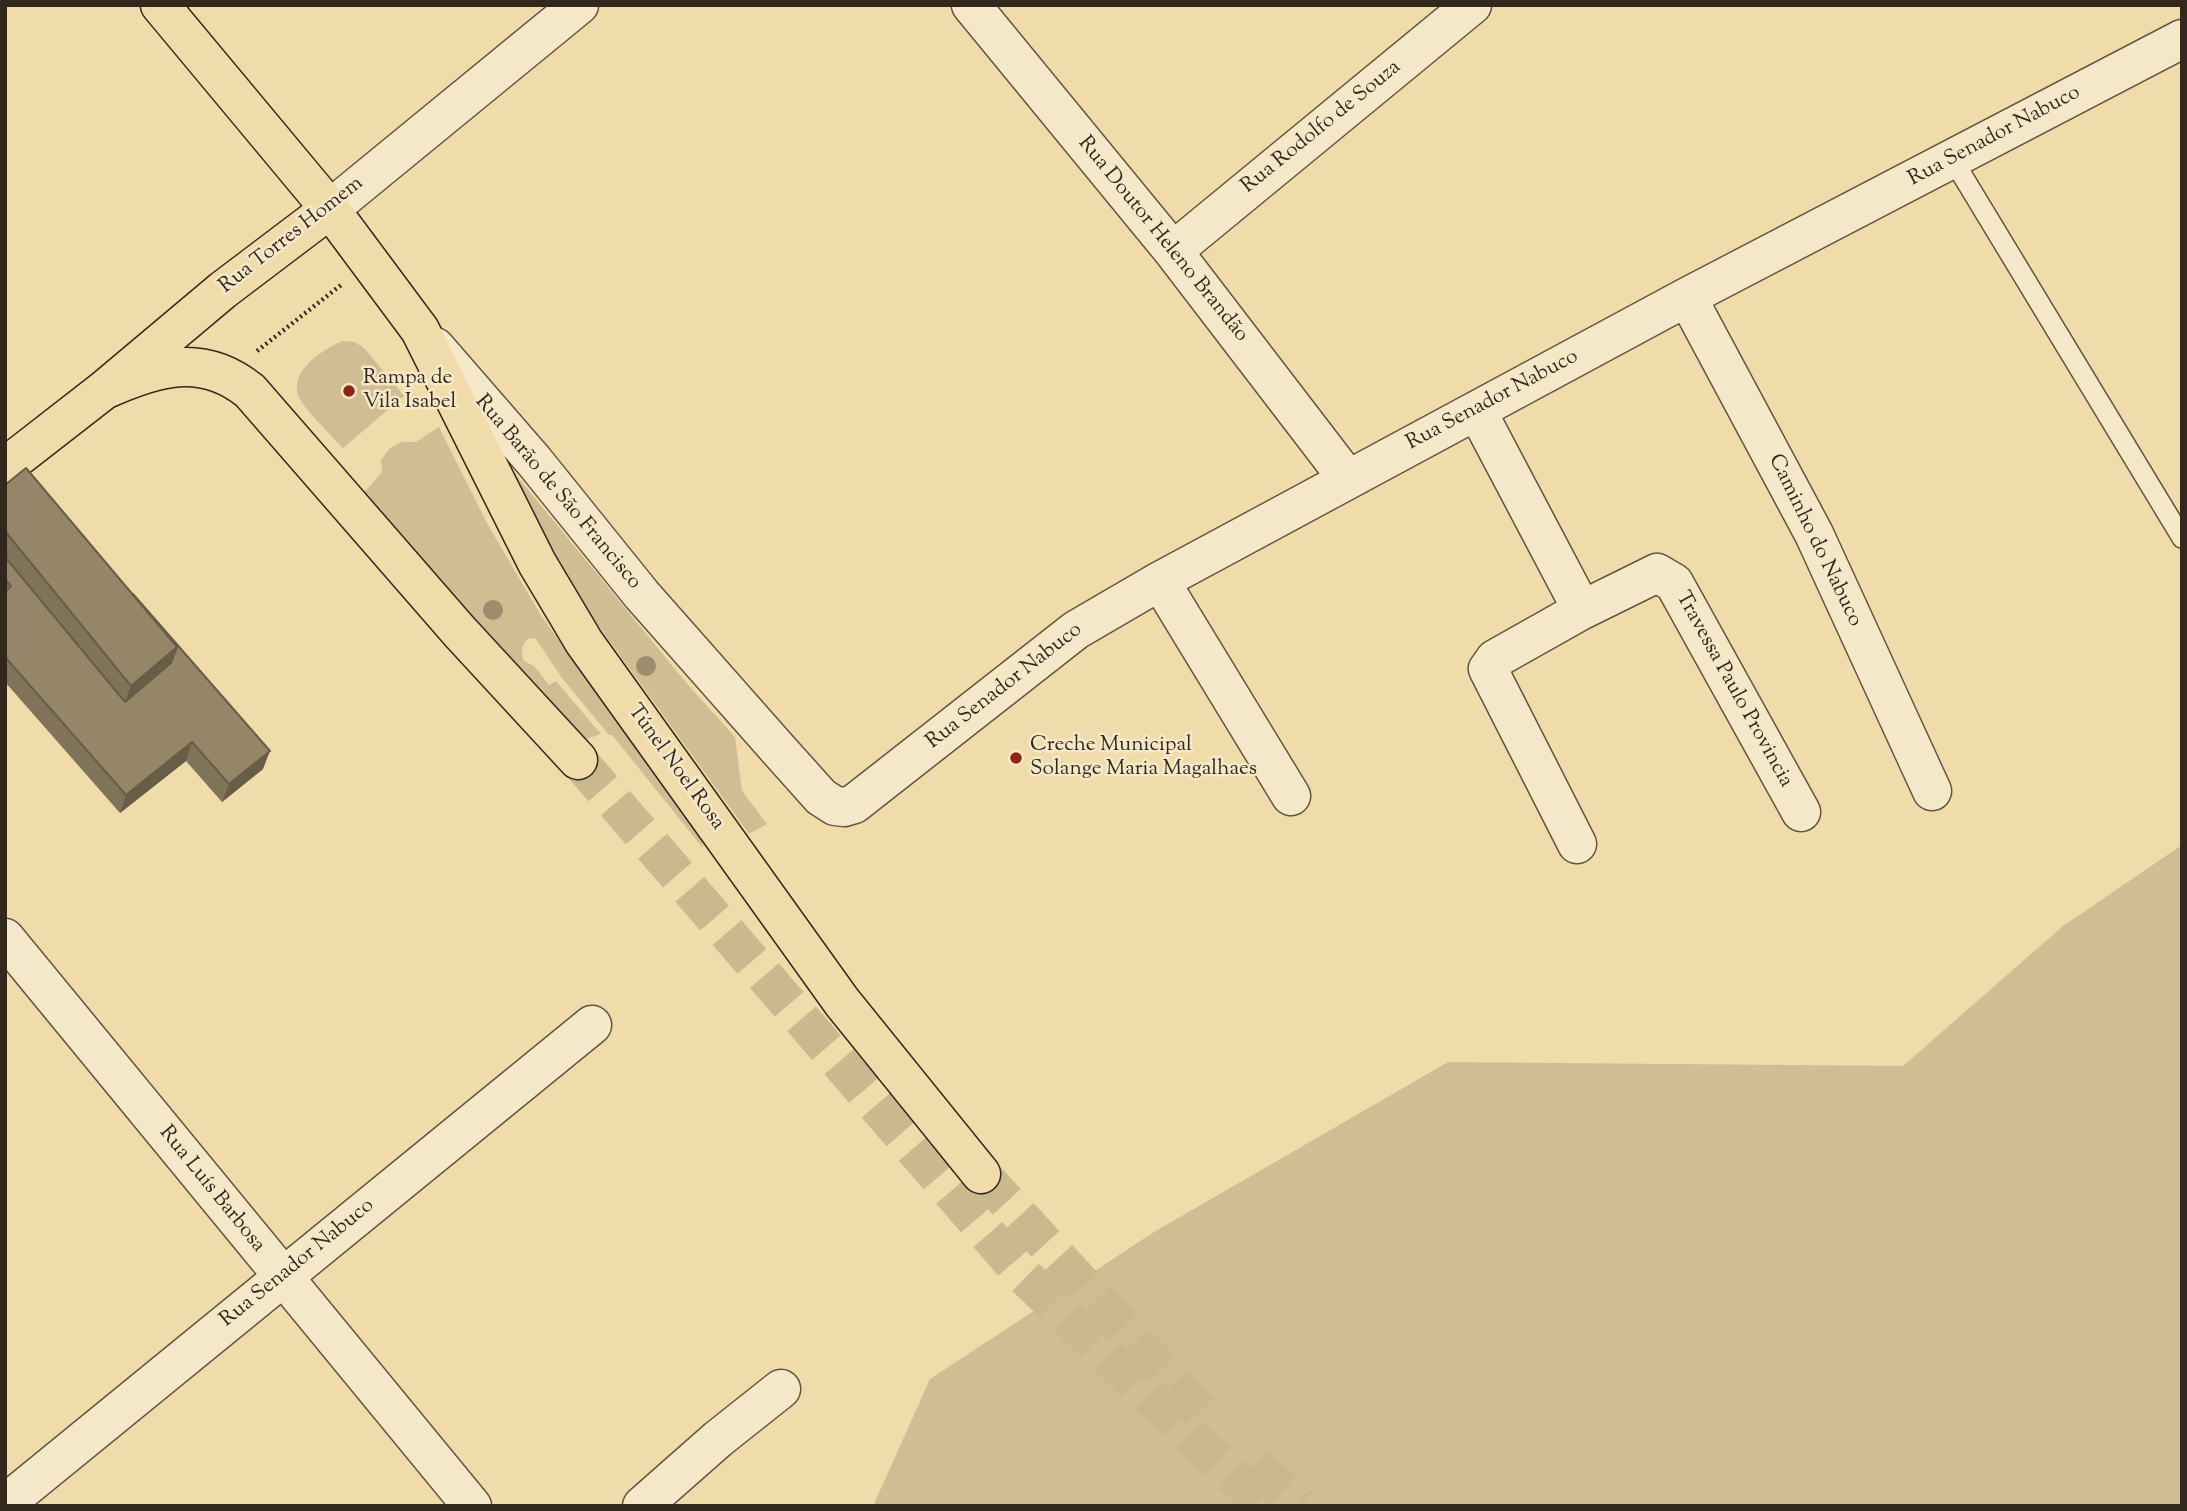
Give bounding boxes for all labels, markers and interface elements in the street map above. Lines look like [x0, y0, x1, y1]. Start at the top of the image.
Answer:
street label: Rua Rodolfo de Souza [1237, 56, 1407, 200]
street label: Rua Senador Nabuco [1905, 81, 2085, 193]
street label: Rua Doutor Heleno Brandão [1071, 132, 1253, 348]
street label: Rua Torres Homem [215, 172, 369, 300]
street label: Rua Senador Nabuco [1403, 345, 1583, 457]
place label: Rampa de Vila Isabel [363, 366, 456, 416]
marker: Rampa de Vila Isabel [341, 383, 357, 399]
street label: Rua Barão de São Francisco [468, 391, 646, 595]
street label: Caminho do Nabuco [1761, 451, 1867, 631]
street label: Travessa Paulo Provincia [1669, 588, 1797, 792]
street label: Rua Senador Nabuco [922, 618, 1088, 756]
street label: Túnel Noel Rosa [621, 700, 729, 836]
place label: Creche Municipal Solange Maria Magalhaes [1030, 733, 1257, 783]
marker: Creche Municipal Solange Maria Magalhaes [1008, 750, 1024, 766]
street label: Rua Luís Barbosa [152, 1122, 270, 1258]
street label: Rua Senador Nabuco [216, 1194, 380, 1334]

